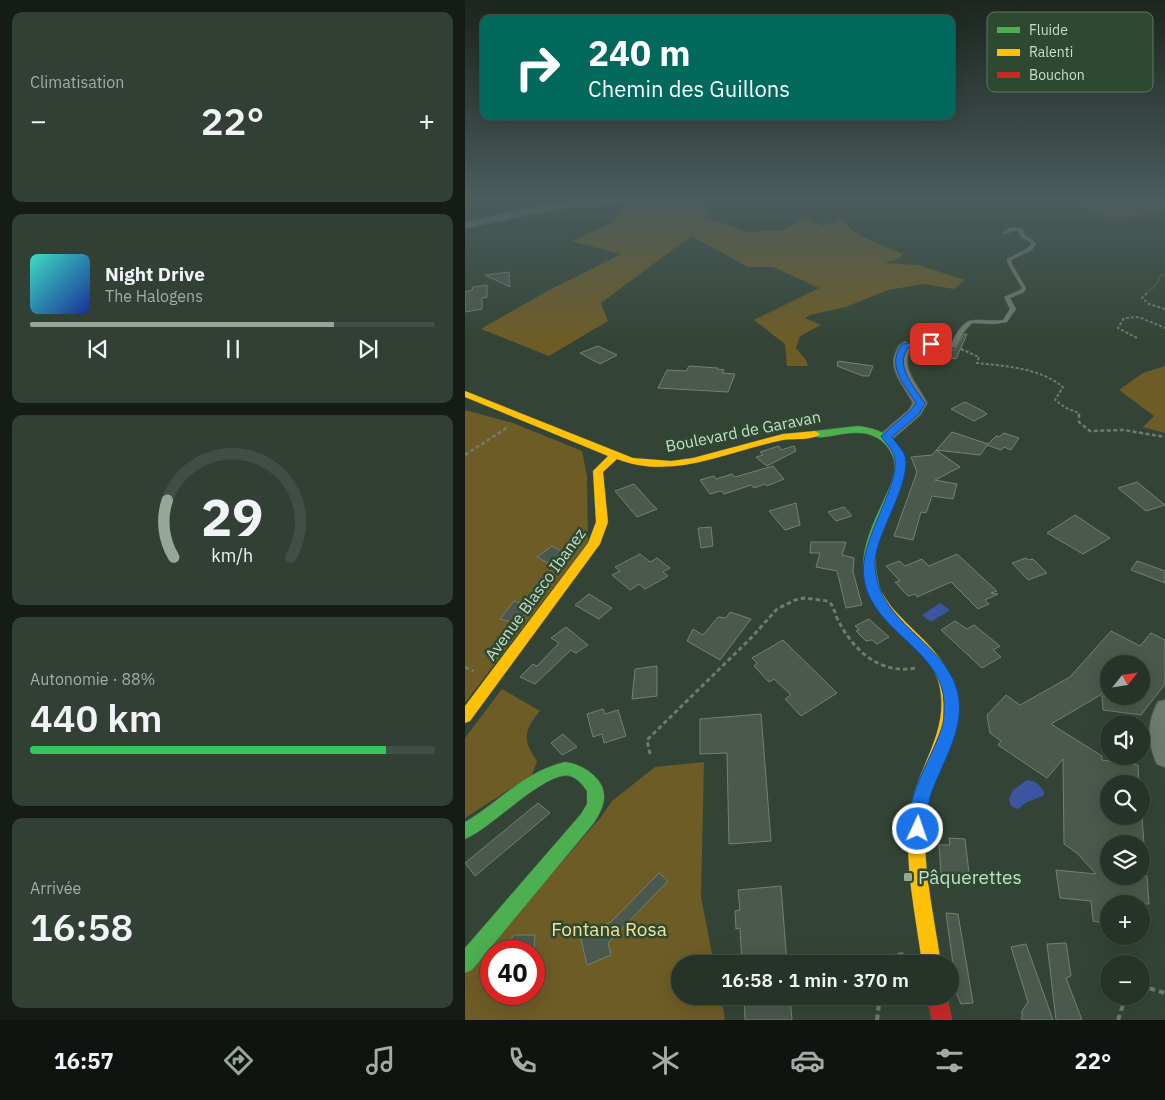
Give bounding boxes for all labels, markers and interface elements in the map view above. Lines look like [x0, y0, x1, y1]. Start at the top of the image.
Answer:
legend [987, 12, 1153, 92]
text: Fluide [1029, 21, 1068, 39]
text: 240 m [588, 30, 691, 76]
icon: right [505, 35, 570, 100]
text: Ralenti [1029, 43, 1073, 61]
text: Bouchon [1029, 66, 1085, 84]
text: Climatisation [30, 72, 124, 92]
text: Chemin des Guillons [588, 74, 790, 103]
text: 22° [201, 96, 264, 145]
text: − [30, 102, 47, 139]
text: + [418, 102, 435, 139]
text: Night Drive [105, 262, 205, 286]
text: The Halogens [105, 286, 203, 306]
pin [910, 323, 952, 365]
icon: arrive [917, 330, 945, 358]
icon: previous [84, 335, 112, 363]
icon: pause [219, 335, 247, 363]
icon: next [354, 335, 382, 363]
street label: Boulevard de Garavan [664, 406, 822, 456]
text: 29 [201, 483, 264, 550]
street label: Avenue Blasco Ibanez [480, 524, 590, 664]
text: km/h [212, 544, 254, 567]
north arrow [1100, 655, 1150, 705]
map controls [1100, 655, 1150, 1005]
text: Autonomie · 88% [30, 669, 155, 689]
text: 440 km [30, 693, 162, 742]
button: sound [1100, 715, 1150, 765]
button: search [1100, 775, 1150, 825]
position arrow [891, 802, 943, 854]
button: layers [1100, 835, 1150, 885]
place label: Pâquerettes [918, 865, 1022, 889]
marker: Pâquerettes [902, 871, 914, 883]
text: Arrivée [30, 878, 81, 898]
button: + [1100, 895, 1150, 945]
text: 16:58 [30, 902, 133, 951]
park label: Fontana Rosa [551, 917, 667, 941]
speed limit sign: 40 [480, 940, 545, 1005]
button: − [1100, 955, 1150, 1005]
text: 16:58 · 1 min · 370 m [721, 968, 909, 992]
icon: directions [221, 1043, 256, 1078]
icon: music [363, 1043, 398, 1078]
icon: phone [505, 1043, 540, 1078]
icon: climate [648, 1043, 683, 1078]
icon: car [790, 1043, 825, 1078]
icon: filters [932, 1043, 967, 1078]
text: 16:57 [54, 1046, 114, 1075]
text: 22° [1075, 1046, 1111, 1075]

